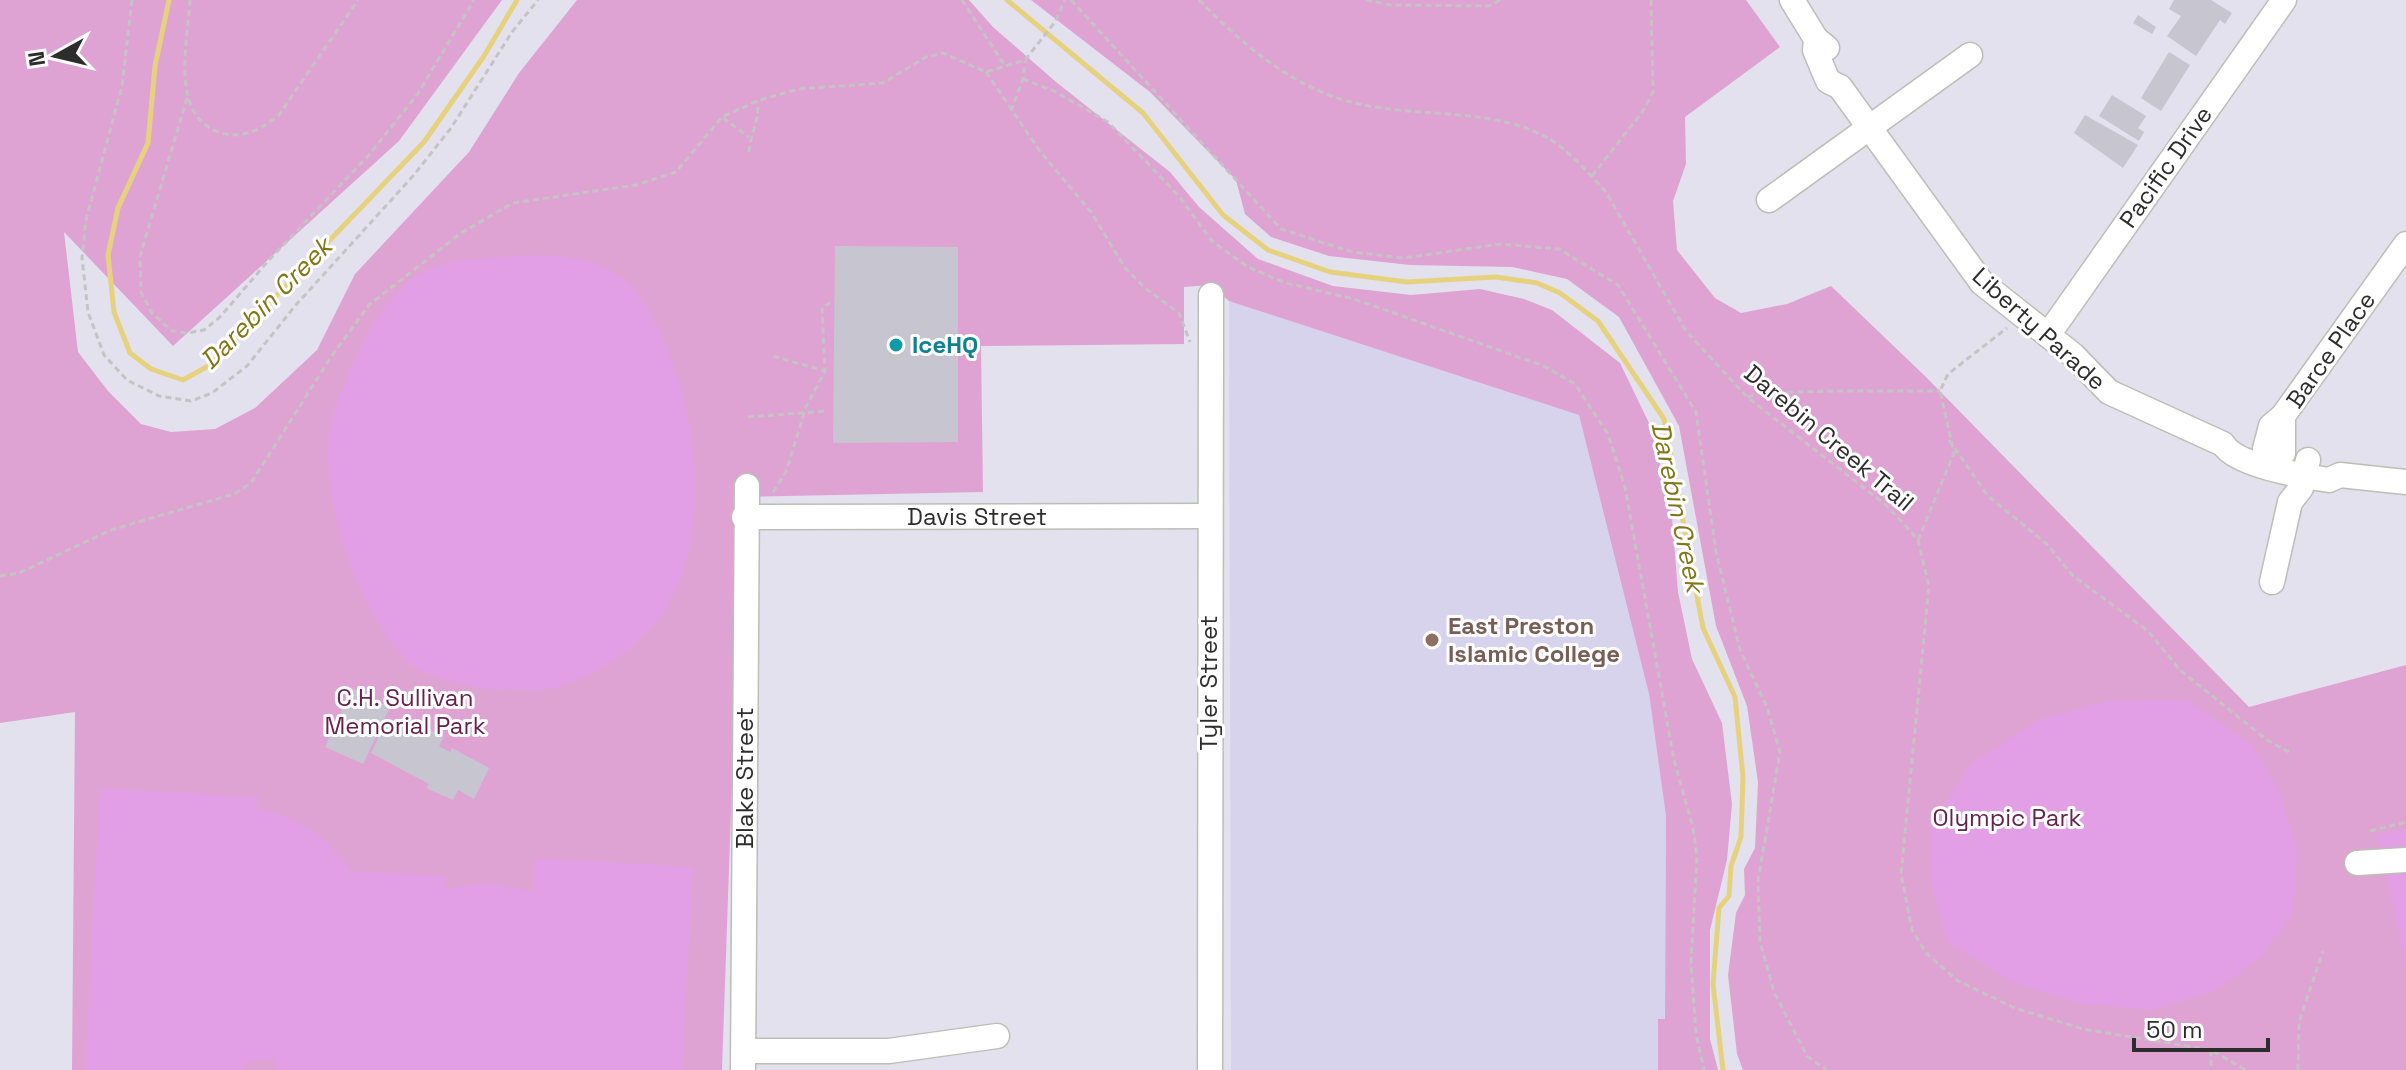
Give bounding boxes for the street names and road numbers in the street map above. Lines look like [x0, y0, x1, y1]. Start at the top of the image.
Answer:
street label: Pacific Drive [2112, 100, 2219, 234]
street label: Liberty Parade [1966, 260, 2113, 397]
street label: Barce Place [2279, 285, 2382, 414]
street label: Darebin Creek Trail [1738, 358, 1921, 518]
street label: Davis Street [907, 501, 1047, 532]
street label: Tyler Street [1193, 615, 1224, 751]
street label: Blake Street [729, 707, 760, 849]

